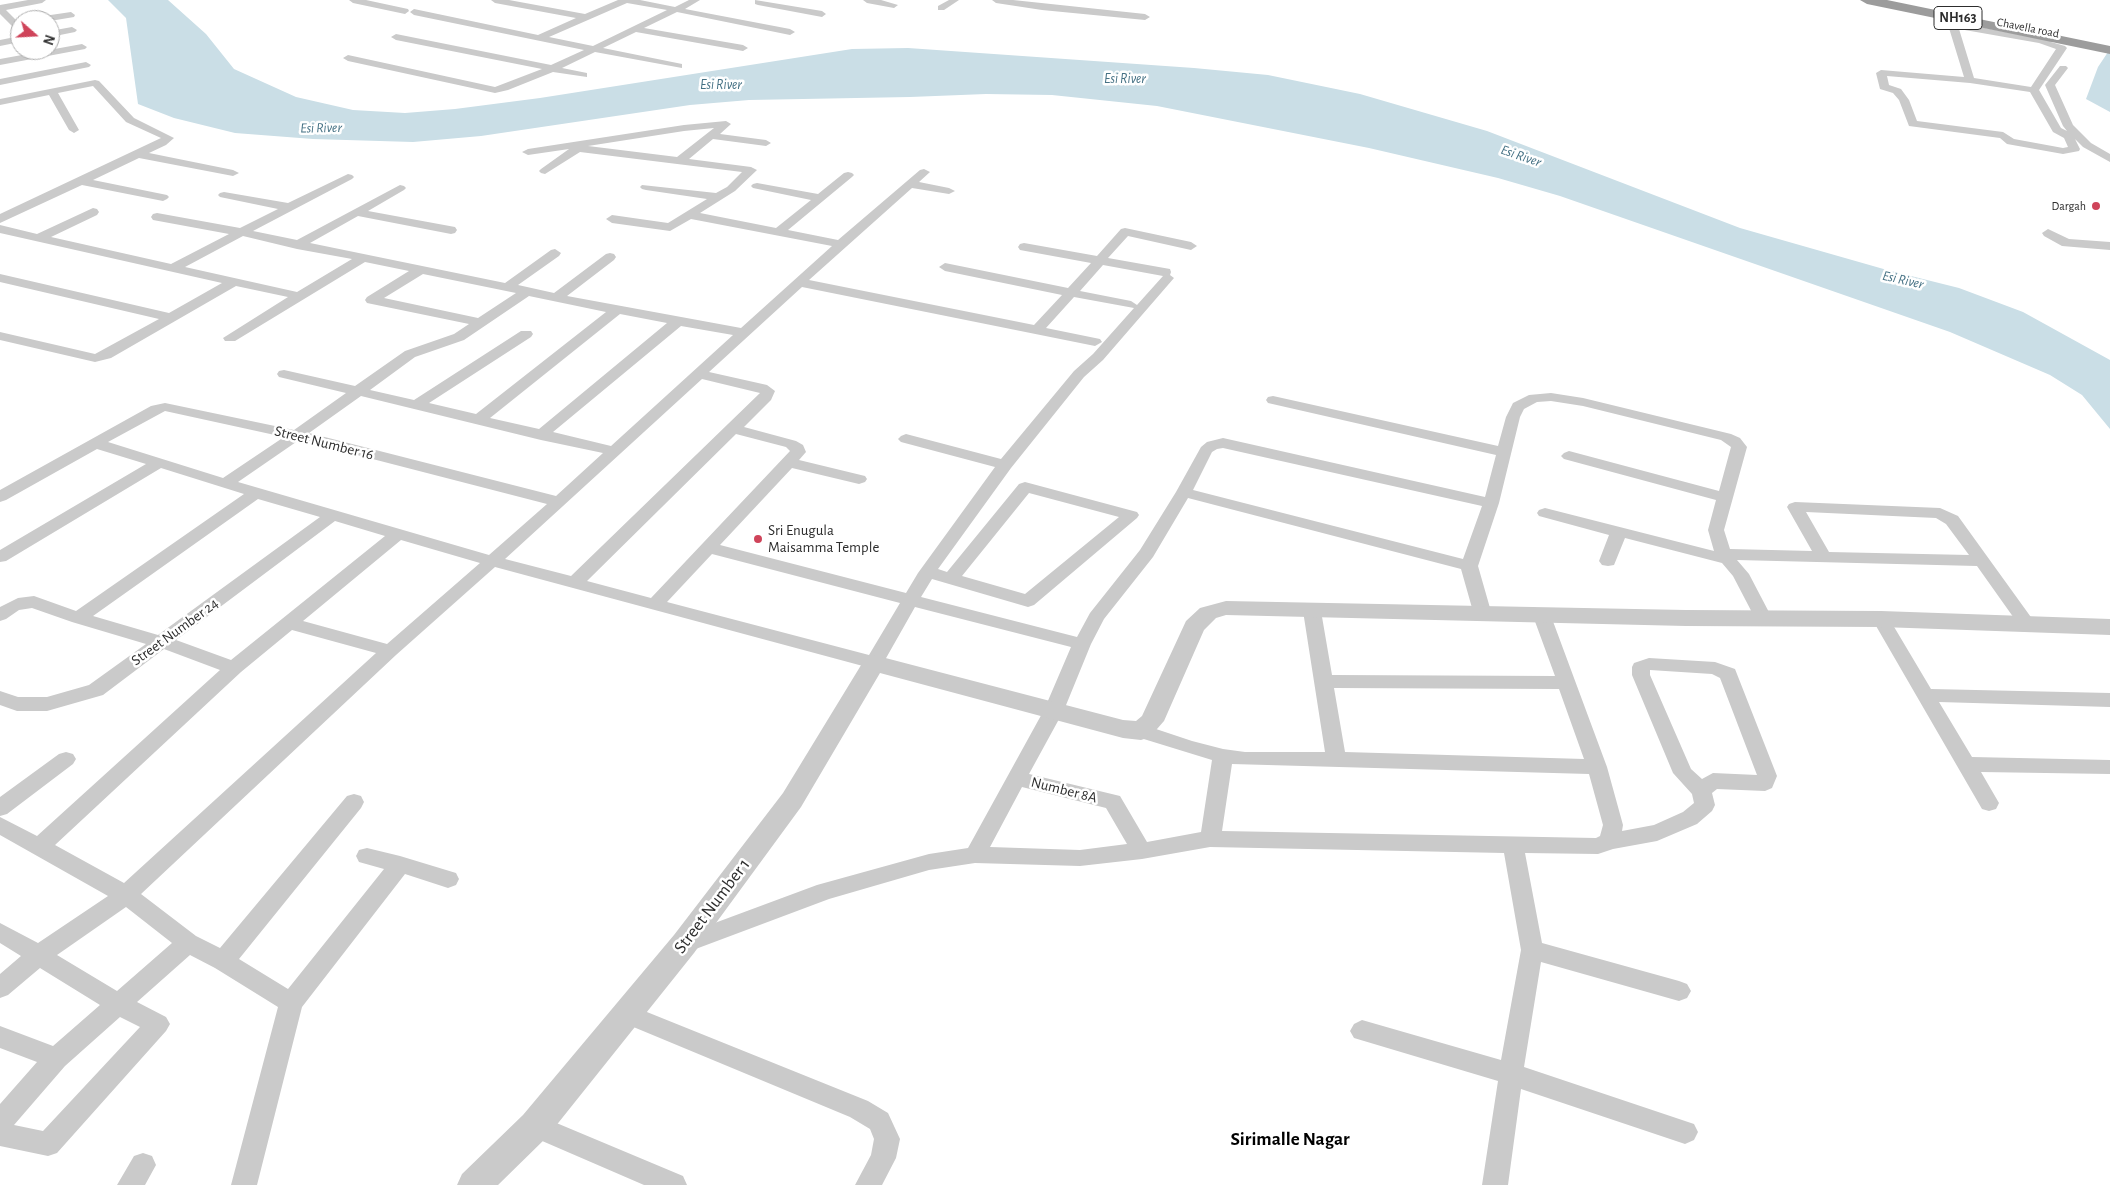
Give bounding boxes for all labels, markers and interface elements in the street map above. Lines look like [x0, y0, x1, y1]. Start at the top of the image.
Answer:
road number: NH163 [1934, 7, 1982, 30]
north arrow [10, 10, 60, 60]
street label: Chavella road [1996, 15, 2060, 41]
text: N [40, 33, 56, 46]
water label: Esi River [1104, 71, 1146, 87]
water label: Esi River [700, 77, 742, 93]
water label: Esi River [300, 119, 342, 137]
water label: Esi River [1499, 141, 1543, 171]
place label: Dargah [2051, 199, 2086, 213]
marker: Dargah [2090, 200, 2102, 212]
water label: Esi River [1881, 267, 1925, 293]
street label: Street Number 16 [273, 422, 375, 464]
place label: Sri Enugula Maisamma Temple [768, 521, 879, 556]
marker: Sri Enugula Maisamma Temple [752, 533, 764, 545]
street label: Street Number 24 [128, 594, 222, 670]
street label: Number 8A [1029, 773, 1099, 807]
street label: Street Number 1 [669, 854, 755, 958]
district label: Sirimalle Nagar [1230, 1128, 1350, 1150]

